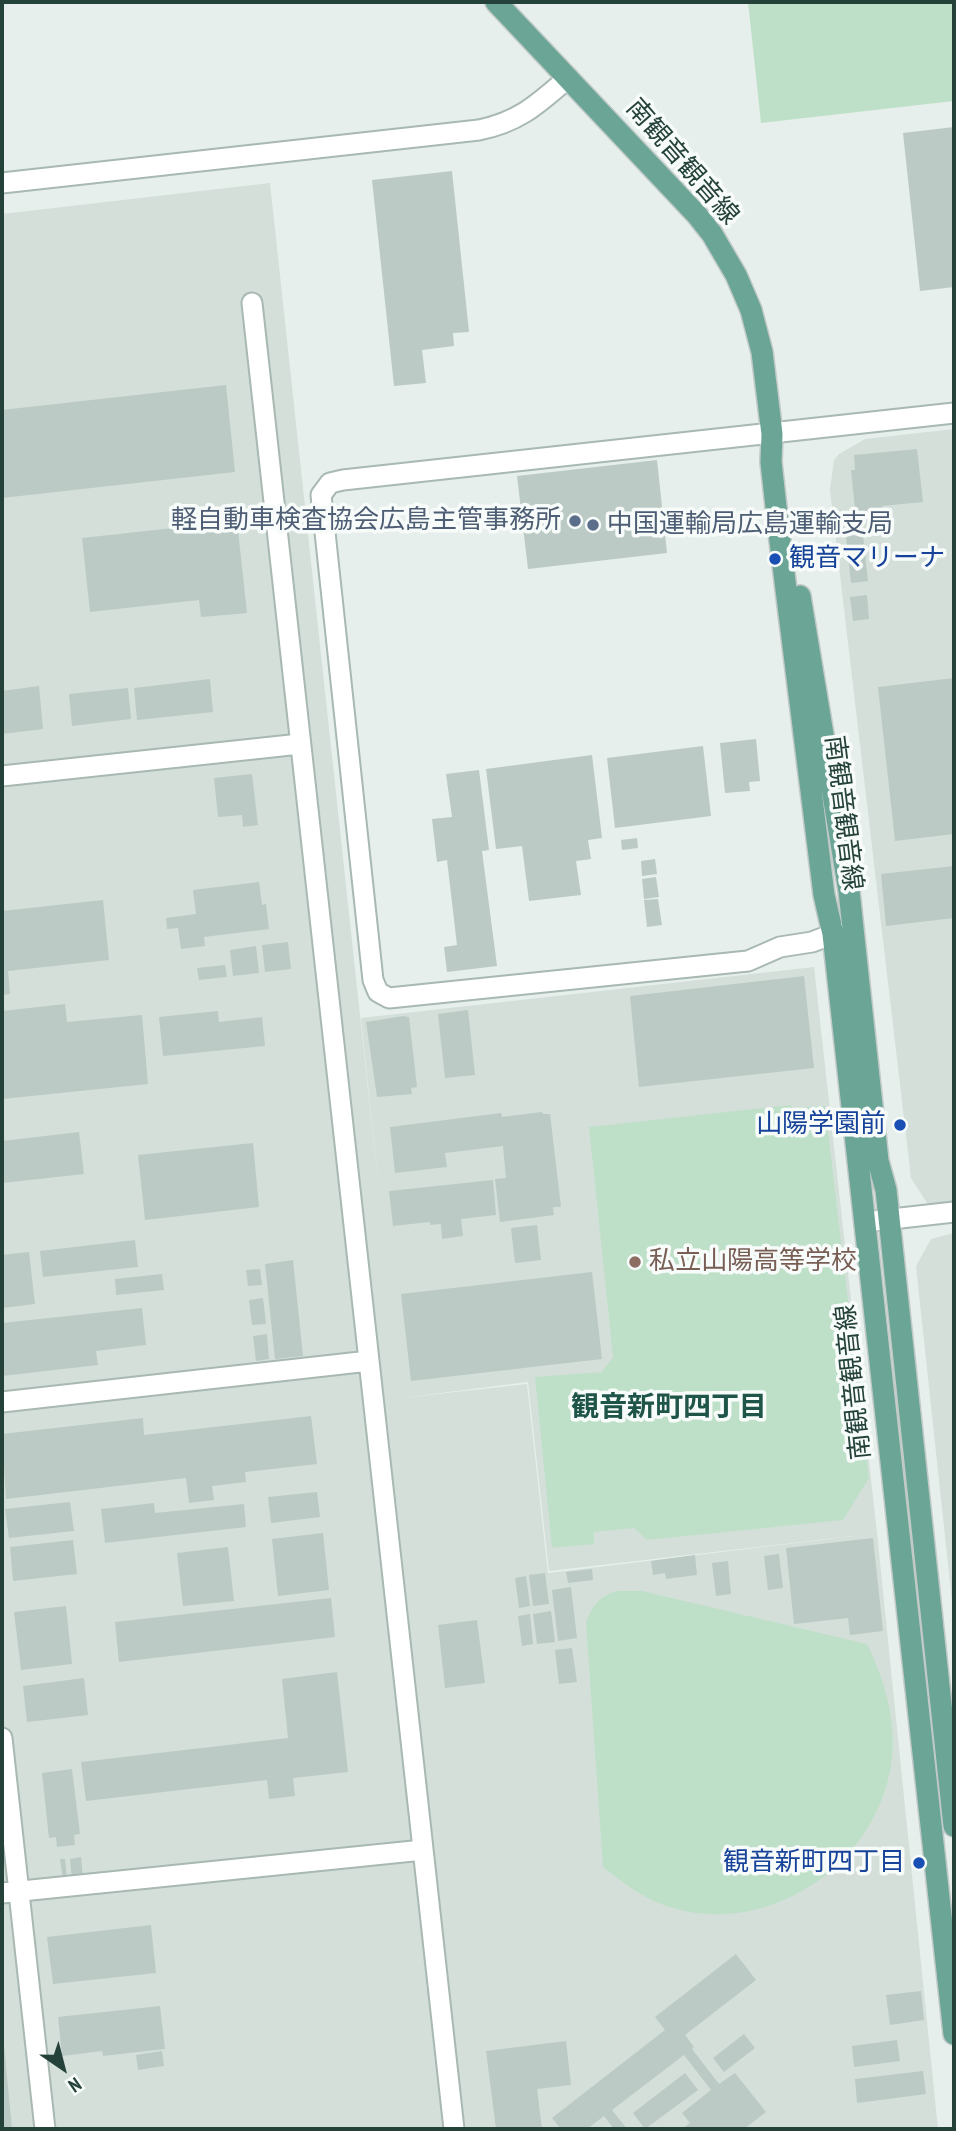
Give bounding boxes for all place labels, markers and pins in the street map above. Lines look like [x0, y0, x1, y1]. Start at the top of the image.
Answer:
place label: 軽自動車検査協会広島主管事務所 [171, 505, 561, 537]
place label: 中国運輸局広島運輸支局 [607, 509, 893, 541]
marker: 軽自動車検査協会広島主管事務所 [567, 513, 583, 529]
marker: 中国運輸局広島運輸支局 [585, 517, 601, 533]
place label: 観音マリーナ [789, 543, 945, 575]
marker: 観音マリーナ [767, 551, 783, 567]
place label: 山陽学園前 [756, 1109, 886, 1141]
marker: 山陽学園前 [892, 1117, 908, 1133]
place label: 私立山陽高等学校 [649, 1246, 857, 1278]
marker: 私立山陽高等学校 [627, 1254, 643, 1270]
place label: 観音新町四丁目 [723, 1847, 905, 1879]
marker: 観音新町四丁目 [911, 1855, 927, 1871]

